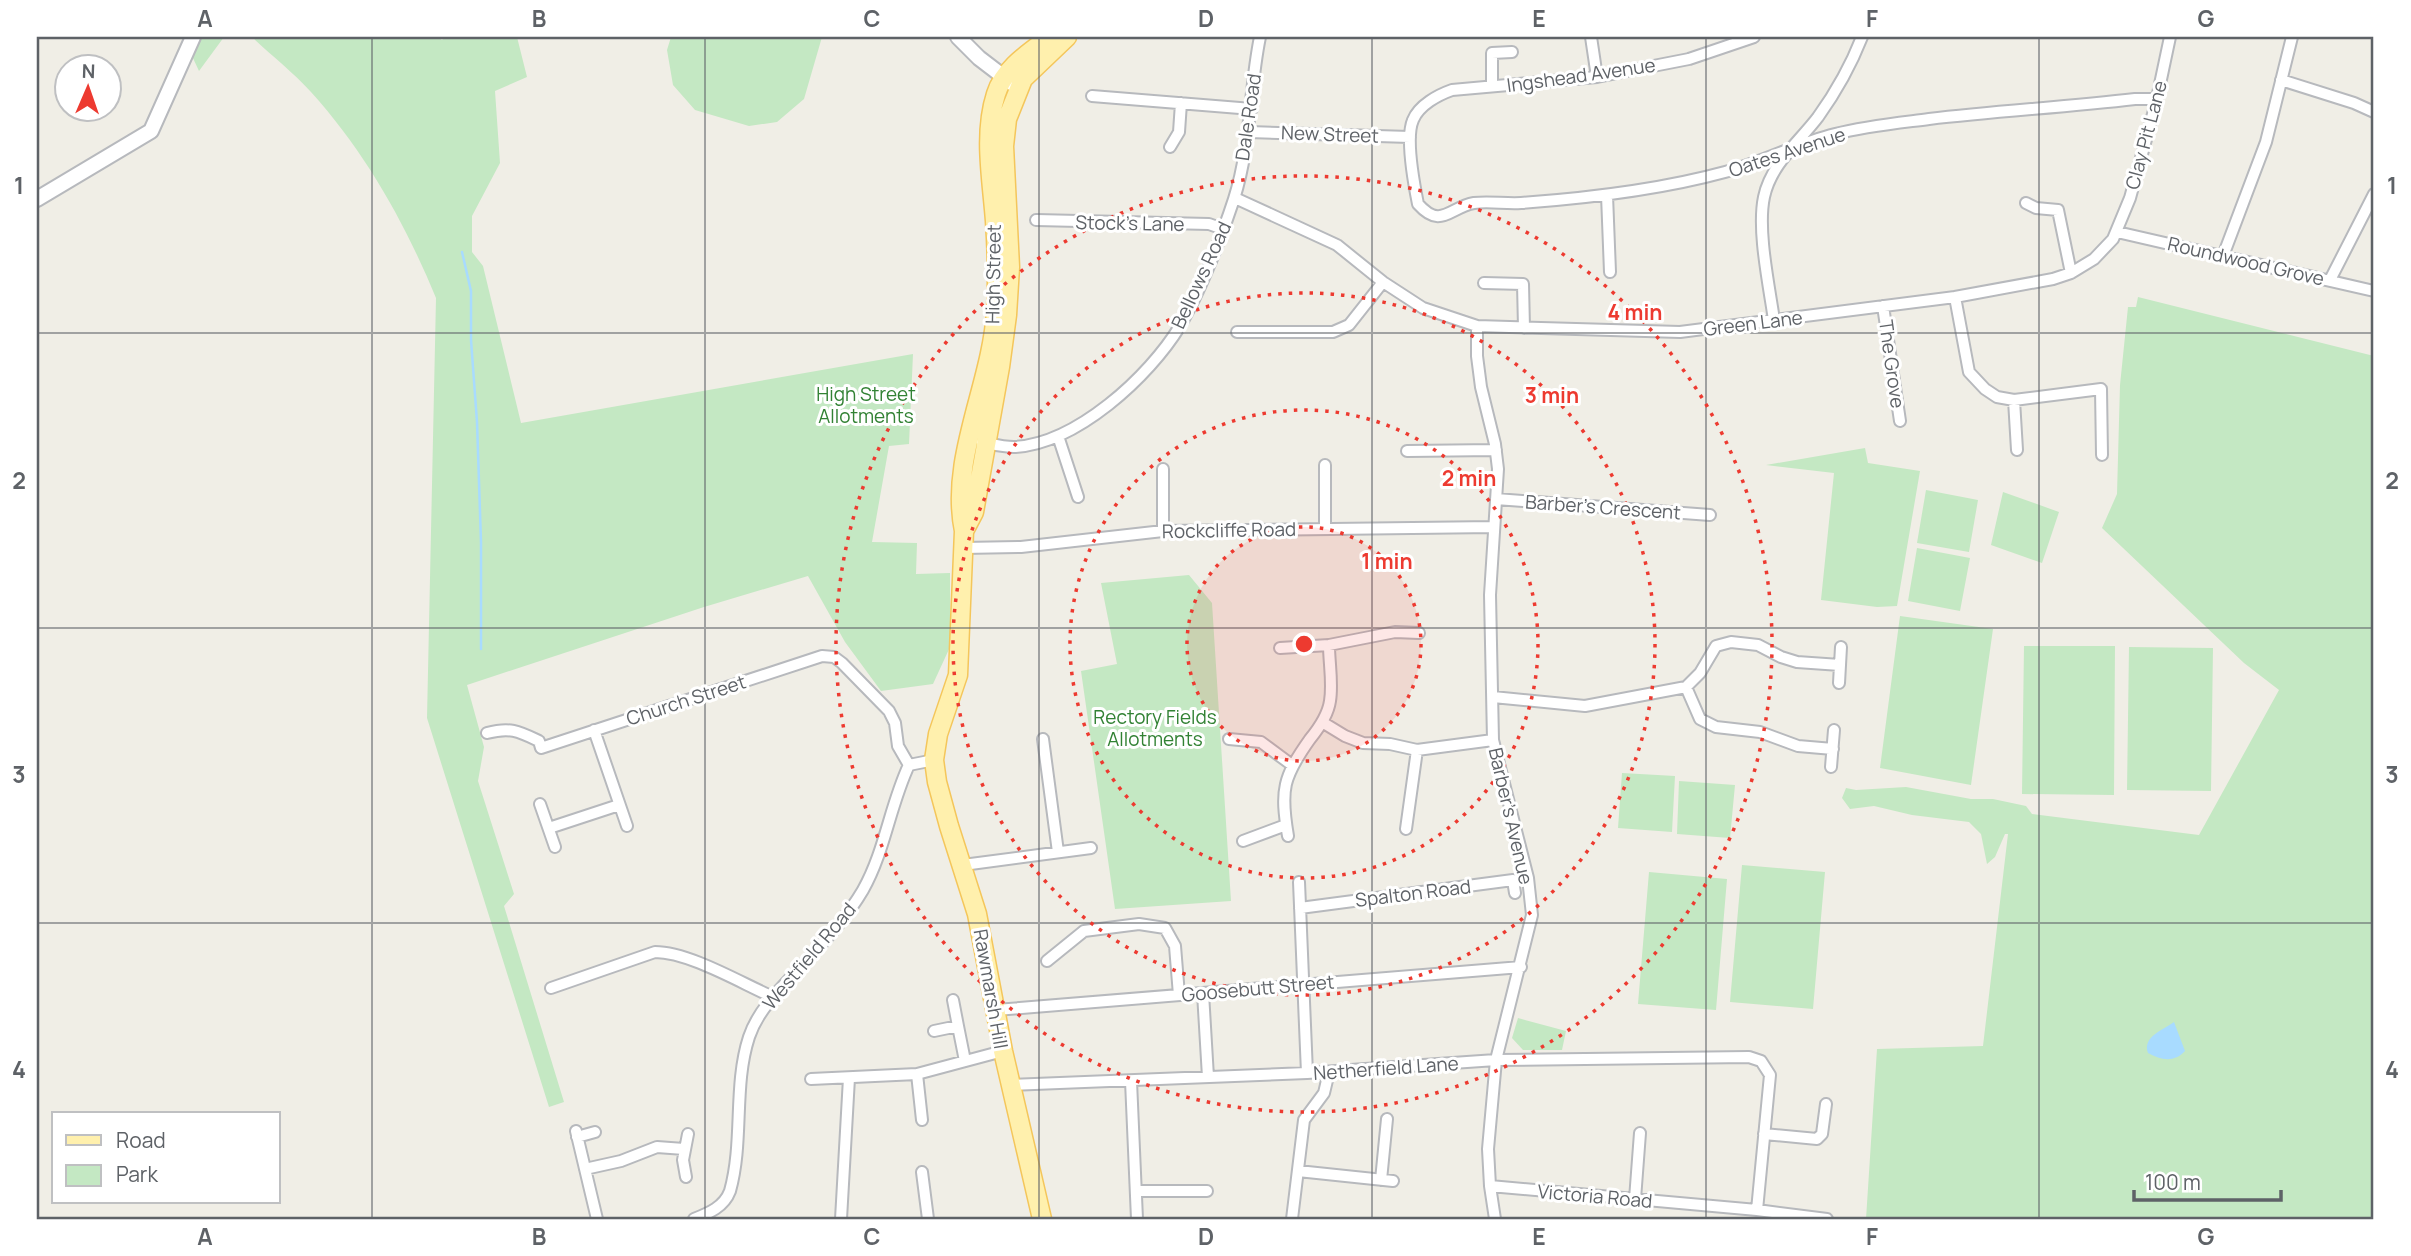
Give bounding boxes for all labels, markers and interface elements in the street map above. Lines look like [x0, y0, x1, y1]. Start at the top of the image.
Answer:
text: A [197, 2, 213, 34]
text: B [532, 2, 546, 34]
text: C [864, 2, 881, 34]
text: D [1198, 2, 1214, 34]
text: E [1532, 2, 1546, 34]
text: F [1866, 2, 1878, 34]
text: G [2198, 2, 2215, 34]
north arrow [52, 52, 122, 122]
street label: Ingshead Avenue [1505, 52, 1657, 98]
text: N [81, 58, 96, 84]
street label: Dale Road [1229, 72, 1267, 162]
street label: Clay Pit Lane [2119, 78, 2173, 192]
street label: New Street [1281, 119, 1379, 149]
street label: Oates Avenue [1725, 121, 1849, 183]
text: 1 [14, 169, 24, 201]
text: 1 [2387, 169, 2397, 201]
street label: Stock's Lane [1075, 209, 1185, 237]
street label: Bellows Road [1165, 217, 1237, 333]
street label: High Street [979, 224, 1007, 324]
street label: Roundwood Grove [2165, 230, 2327, 292]
text: 4 min [1608, 298, 1662, 326]
street label: Green Lane [1702, 304, 1804, 342]
street label: The Grove [1873, 318, 1911, 410]
park label: High Street Allotments [816, 381, 916, 429]
text: 3 min [1525, 381, 1579, 409]
text: 2 [12, 464, 26, 496]
text: 2 min [1442, 464, 1496, 492]
text: 2 [2385, 464, 2399, 496]
street label: Barber's Crescent [1524, 489, 1682, 525]
street label: Rockcliffe Road [1162, 516, 1296, 544]
text: 1 min [1361, 547, 1413, 575]
centre of rings [1292, 632, 1316, 656]
street label: Church Street [623, 668, 749, 732]
park label: Rectory Fields Allotments [1093, 704, 1217, 752]
street label: Barber's Avenue [1483, 745, 1539, 887]
text: 3 [12, 758, 26, 790]
text: 3 [2385, 758, 2399, 790]
street label: Spalton Road [1354, 873, 1472, 913]
street label: Westfield Road [756, 897, 862, 1015]
street label: Rawmarsh Hill [968, 927, 1014, 1051]
street label: Goosebutt Street [1181, 968, 1335, 1008]
street label: Netherfield Lane [1312, 1050, 1460, 1086]
text: 4 [12, 1053, 26, 1085]
text: 4 [2385, 1053, 2399, 1085]
legend [52, 1112, 280, 1204]
text: Road [116, 1126, 166, 1154]
scale bar [2134, 1158, 2282, 1202]
text: Park [116, 1160, 158, 1188]
text: 100 m [2145, 1168, 2201, 1196]
street label: Victoria Road [1536, 1178, 1654, 1214]
text: A [197, 1220, 213, 1252]
text: B [532, 1220, 546, 1252]
text: C [864, 1220, 881, 1252]
text: D [1198, 1220, 1214, 1252]
text: E [1532, 1220, 1546, 1252]
text: F [1866, 1220, 1878, 1252]
text: G [2198, 1220, 2215, 1252]

